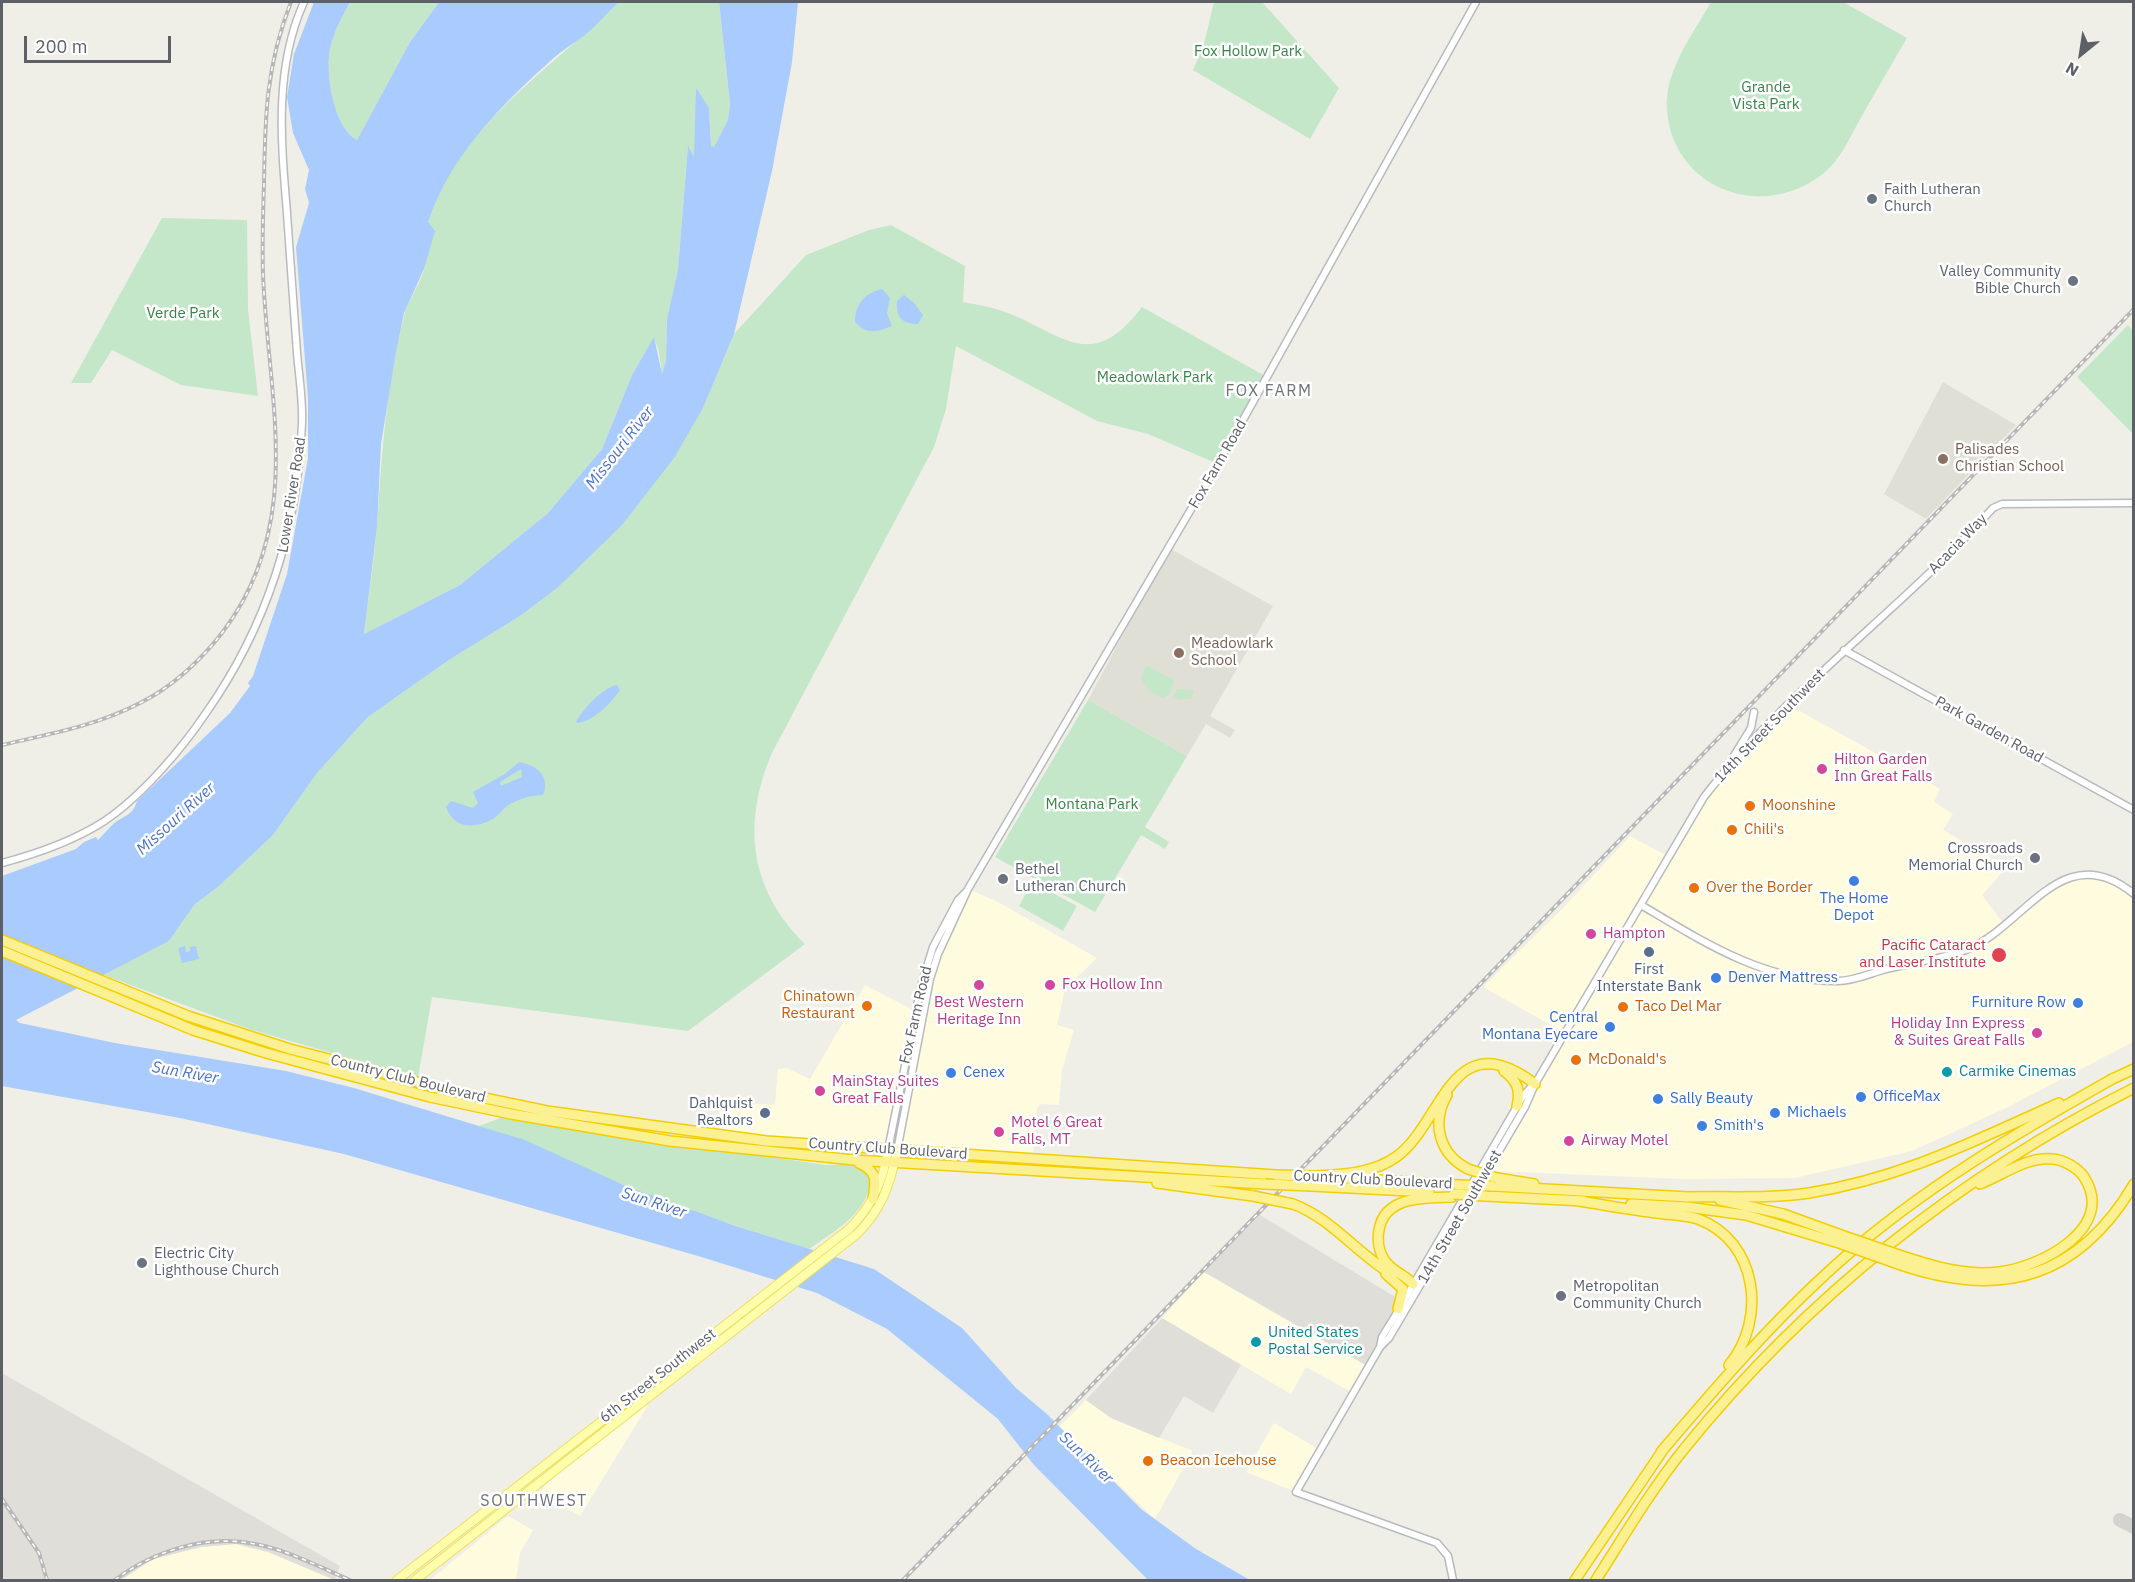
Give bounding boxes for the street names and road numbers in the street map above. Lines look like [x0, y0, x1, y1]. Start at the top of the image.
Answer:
street label: Fox Farm Road [1185, 416, 1251, 512]
street label: Lower River Road [274, 436, 310, 554]
street label: Acacia Way [1925, 510, 1991, 578]
street label: 14th Street Southwest [1711, 665, 1829, 787]
street label: Park Garden Road [1932, 693, 2046, 767]
street label: Fox Farm Road [896, 964, 936, 1066]
street label: Country Club Boulevard [329, 1051, 487, 1107]
street label: Country Club Boulevard [808, 1134, 968, 1164]
street label: 14th Street Southwest [1414, 1147, 1506, 1287]
street label: Country Club Boulevard [1293, 1167, 1453, 1193]
street label: 6th Street Southwest [596, 1325, 720, 1427]

